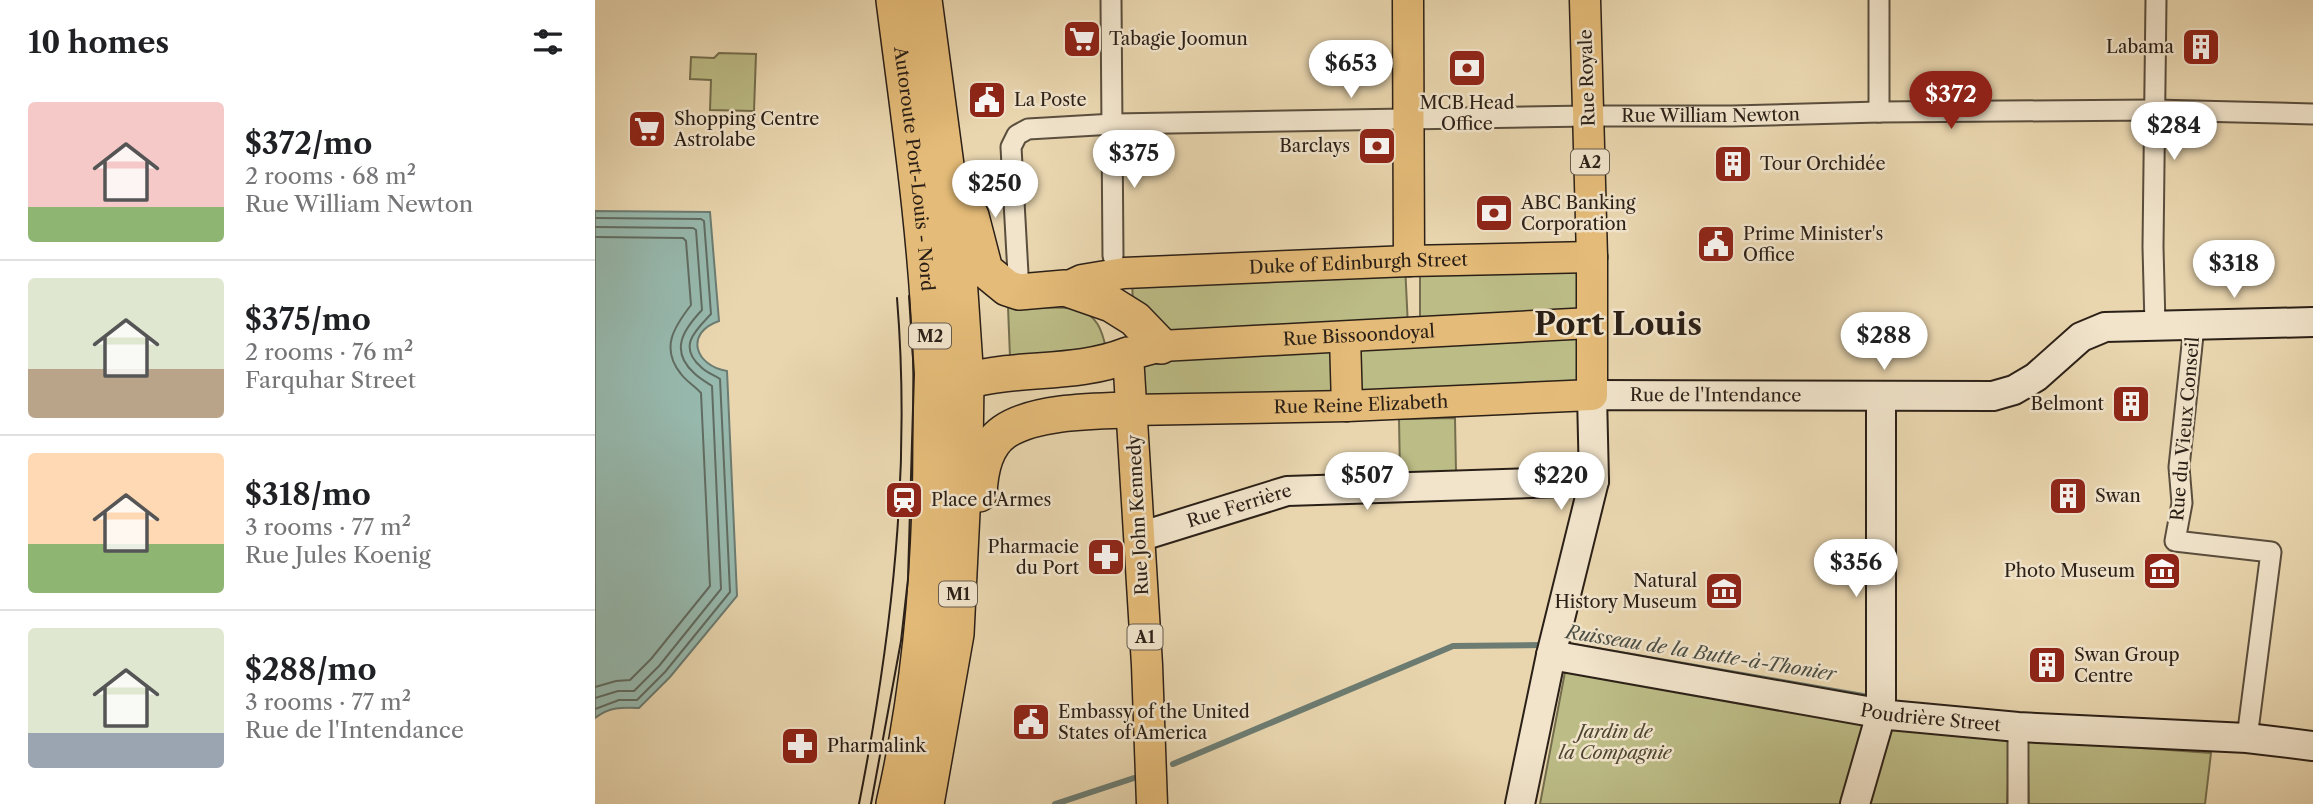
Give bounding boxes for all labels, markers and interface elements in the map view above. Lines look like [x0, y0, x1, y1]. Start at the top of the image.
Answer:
supermarket icon: Tabagie Joomun [1061, 18, 1103, 60]
icon: filters [529, 23, 567, 61]
text: 10 homes [28, 24, 169, 61]
building icon: Labama [2180, 26, 2222, 68]
place label: Tabagie Joomun [1109, 28, 1248, 50]
street label: Rue Royale [1574, 29, 1600, 127]
place label: Labama [2106, 36, 2174, 58]
pin: $653 [1310, 41, 1392, 100]
street label: Autoroute Port-Louis - Nord [889, 44, 938, 292]
bank icon: MCB Head Office [1446, 47, 1488, 89]
text: $653 [1325, 49, 1377, 77]
pin: $372 [1910, 72, 1992, 131]
public building icon: La Poste [966, 79, 1008, 121]
text: $372 [1925, 80, 1977, 108]
place label: La Poste [1014, 89, 1087, 111]
place label: MCB Head Office [1420, 92, 1514, 135]
pin: $284 [2133, 102, 2215, 162]
street label: Rue William Newton [1621, 103, 1800, 127]
supermarket icon: Shopping Centre Astrolabe [626, 108, 668, 150]
place label: Shopping Centre Astrolabe [673, 108, 819, 151]
text: $284 [2147, 111, 2201, 139]
text: $372/mo [245, 125, 372, 162]
bank icon: Barclays [1356, 125, 1398, 167]
icon: home [84, 130, 168, 214]
pin: $375 [1093, 130, 1175, 190]
place label: Barclays [1279, 135, 1350, 157]
text: $375 [1109, 139, 1159, 167]
building icon: Tour Orchidée [1712, 143, 1754, 185]
road number: A2 [1571, 150, 1609, 174]
place label: Tour Orchidée [1760, 153, 1886, 175]
pin: $250 [954, 160, 1036, 220]
text: 2 rooms · 68 m² [245, 162, 416, 190]
text: $250 [968, 169, 1022, 197]
text: Rue William Newton [245, 190, 473, 218]
bank icon: ABC Banking Corporation [1473, 192, 1515, 234]
place label: ABC Banking Corporation [1520, 192, 1636, 235]
public building icon: Prime Minister's Office [1695, 223, 1737, 265]
place label: Prime Minister's Office [1743, 223, 1883, 266]
pin: $318 [2193, 240, 2275, 300]
street label: Duke of Edinburgh Street [1249, 249, 1469, 279]
text: $318 [2209, 249, 2259, 277]
text: $375/mo [245, 301, 371, 338]
district label: Port Louis [1534, 304, 1702, 343]
icon: home [84, 306, 168, 390]
pin: $288 [1843, 312, 1925, 372]
street label: Rue Bissoondoyal [1282, 320, 1435, 350]
text: $288 [1857, 321, 1911, 349]
road number: M2 [909, 324, 951, 348]
street label: Rue du Vieux Conseil [2166, 336, 2204, 522]
text: 2 rooms · 76 m² [245, 338, 413, 366]
text: Farquhar Street [245, 366, 416, 394]
building icon: Belmont [2110, 383, 2152, 425]
street label: Rue de l'Intendance [1630, 384, 1801, 407]
street label: Rue Reine Elizabeth [1273, 390, 1449, 418]
place label: Belmont [2031, 393, 2105, 415]
street label: Rue John Kennedy [1123, 433, 1153, 596]
pin: $507 [1326, 452, 1408, 512]
pin: $220 [1520, 452, 1602, 512]
text: $507 [1341, 461, 1393, 489]
text: $220 [1534, 461, 1588, 489]
building icon: Swan [2047, 475, 2089, 517]
text: $318/mo [245, 476, 371, 513]
station icon: Place d'Armes [883, 479, 925, 521]
street label: Rue Ferrière [1184, 479, 1294, 532]
icon: home [84, 481, 168, 565]
place label: Swan [2095, 485, 2141, 507]
place label: Place d'Armes [931, 489, 1051, 511]
text: 3 rooms · 77 m² [245, 513, 411, 541]
place label: Pharmacie du Port [988, 536, 1080, 579]
pharmacy icon: Pharmacie du Port [1085, 536, 1127, 578]
pin: $356 [1815, 540, 1897, 599]
text: Rue Jules Koenig [245, 541, 431, 569]
text: $356 [1830, 548, 1882, 576]
museum icon: Photo Museum [2141, 550, 2183, 592]
place label: Photo Museum [2004, 560, 2135, 582]
place label: Natural History Museum [1554, 570, 1697, 613]
museum icon: Natural History Museum [1703, 570, 1745, 612]
road number: M1 [939, 582, 977, 607]
water label: Ruisseau de la Butte-à-Thonier [1562, 620, 1839, 686]
road number: A1 [1127, 624, 1163, 650]
building icon: Swan Group Centre [2026, 644, 2068, 686]
place label: Swan Group Centre [2074, 644, 2180, 687]
text: $288/mo [245, 651, 377, 688]
icon: home [84, 656, 168, 740]
text: 3 rooms · 77 m² [245, 688, 411, 716]
street label: Poudrière Street [1859, 699, 2002, 736]
public building icon: Embassy of the United States of America [1010, 701, 1052, 743]
place label: Embassy of the United States of America [1058, 701, 1250, 744]
text: Rue de l'Intendance [245, 716, 464, 744]
park label: Jardin de la Compagnie [1559, 721, 1673, 764]
pharmacy icon: Pharmalink [779, 725, 821, 767]
place label: Pharmalink [827, 735, 928, 757]

